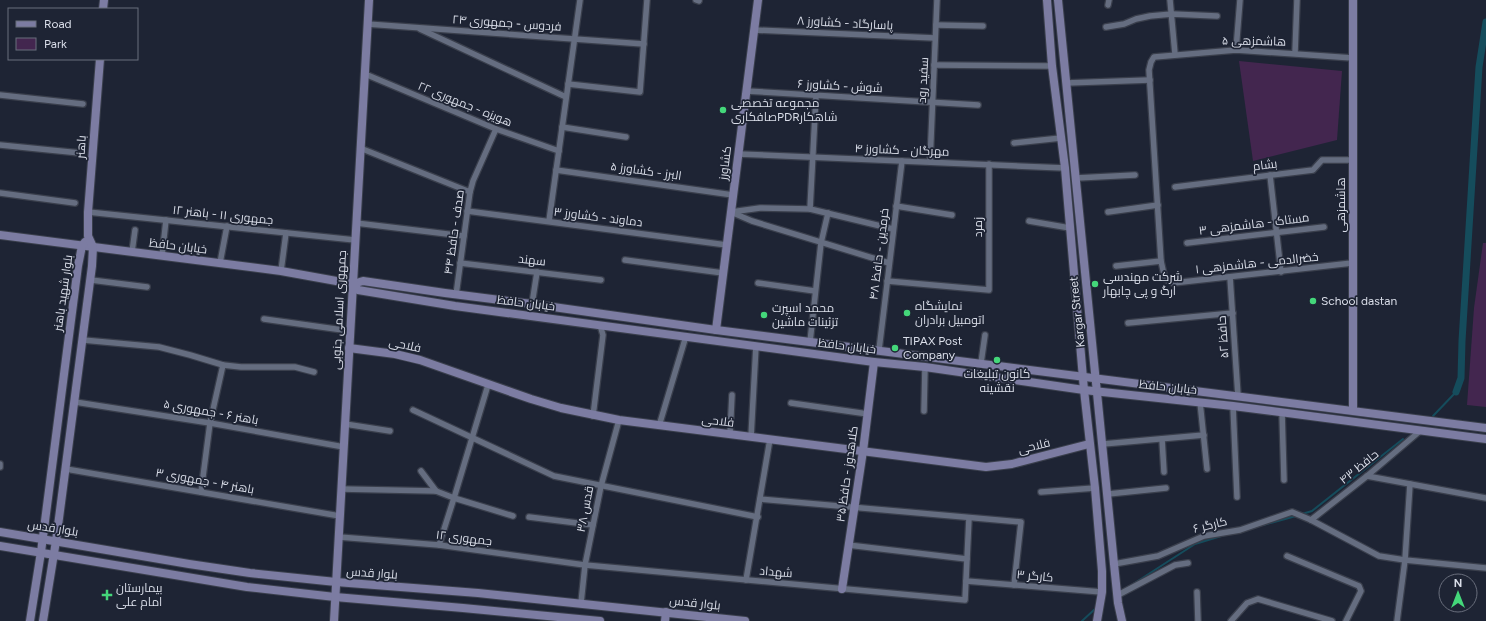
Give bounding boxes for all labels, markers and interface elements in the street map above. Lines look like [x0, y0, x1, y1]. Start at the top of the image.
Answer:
legend [8, 8, 138, 60]
street label: فردوس - جمهوری ۲۴ [452, 12, 562, 34]
street label: پاسارگاد - کشاورز ۸ [796, 13, 894, 35]
text: Road [44, 17, 72, 31]
street label: هاشمزهی ۵ [1222, 33, 1286, 49]
text: Park [44, 37, 67, 51]
street label: سفید رود [915, 57, 931, 103]
street label: شوش - کشاورز ۶ [797, 77, 883, 95]
street label: هویزه - جمهوری ۲۲ [416, 79, 514, 129]
place label: مجموعه تخصصی صافکاریPDRشاهکار [731, 96, 837, 124]
marker: مجموعه تخصصی صافکاریPDRشاهکار [718, 105, 728, 115]
street label: باهنر [73, 135, 89, 160]
street label: مهرگان - کشاورز ۴ [854, 141, 950, 159]
street label: کشاورز [716, 145, 734, 182]
street label: بشام [1252, 157, 1278, 174]
street label: البرز - کشاورز ۵ [610, 159, 682, 183]
street label: هاشمزهی [1334, 178, 1348, 232]
street label: صدف - حافظ ۴۴ [441, 189, 467, 275]
street label: جمهوری ۱۱ - باهنر ۱۲ [172, 203, 274, 227]
street label: دماوند - کشاورز ۳ [553, 205, 643, 229]
street label: خرمدین - حافظ ۴۸ [866, 207, 892, 301]
street label: مستاک - هاشمزهی ۳ [1198, 210, 1310, 238]
street label: زمرد [971, 217, 985, 237]
street label: خیابان حافظ [148, 235, 208, 257]
street label: جمهوری اسلامی جنوبی [329, 250, 349, 370]
street label: خضرالدمی - هاشمزهی ۱ [1195, 250, 1319, 276]
street label: سهند [517, 252, 547, 268]
street label: بلوار شهید باهنر [51, 254, 75, 333]
place label: شرکت مهندسی ارگ و پی چابهار [1102, 270, 1183, 300]
street label: Kargar Street [1066, 275, 1088, 348]
marker: شرکت مهندسی ارگ و پی چابهار [1090, 279, 1100, 289]
street label: خیابان حافظ [496, 292, 556, 314]
place label: School dastan [1321, 294, 1397, 308]
marker: School dastan [1308, 296, 1318, 306]
place label: نمایشگاه اتومبیل برادران [915, 299, 985, 327]
place label: محمد اسپرت تزئینات ماشین [772, 301, 839, 329]
marker: نمایشگاه اتومبیل برادران [902, 308, 912, 318]
marker: محمد اسپرت تزئینات ماشین [759, 310, 769, 320]
street label: حافظ ۵۲ [1215, 315, 1231, 359]
place label: TIPAX Post Company [903, 334, 963, 362]
street label: فلاحی [388, 335, 422, 355]
street label: خیابان حافظ [817, 335, 877, 357]
marker: TIPAX Post Company [890, 343, 900, 353]
marker: کانون تبلیغات نقشینه [992, 355, 1002, 365]
place label: کانون تبلیغات نقشینه [964, 367, 1030, 395]
street label: خیابان حافظ [1138, 377, 1198, 397]
street label: باهنر ۶ - جمهوری ۵ [162, 397, 260, 427]
street label: فلاحی [701, 412, 735, 430]
street label: کلاهدوز - حافظ ۳۵ [833, 425, 861, 523]
street label: فلاحی [1016, 435, 1052, 457]
street label: حافظ ۴۳ [1337, 447, 1381, 487]
street label: باهنر ۴ - جمهوری ۳ [155, 465, 255, 497]
street label: قدس ۳۸ [574, 485, 596, 533]
street label: کارگر ۶ [1192, 514, 1228, 536]
street label: بلوار قدس [27, 517, 79, 539]
street label: جمهوری ۱۲ [435, 528, 493, 548]
street label: بلوار قدس [346, 564, 398, 582]
street label: شهداد [759, 564, 793, 580]
street label: کارگر ۳ [1016, 567, 1054, 585]
north arrow [1438, 573, 1478, 613]
text: N [1454, 577, 1462, 590]
place label: بیمارستان امام علی [116, 581, 163, 610]
marker: بیمارستان امام علی [101, 589, 113, 601]
street label: بلوار قدس [669, 593, 721, 613]

